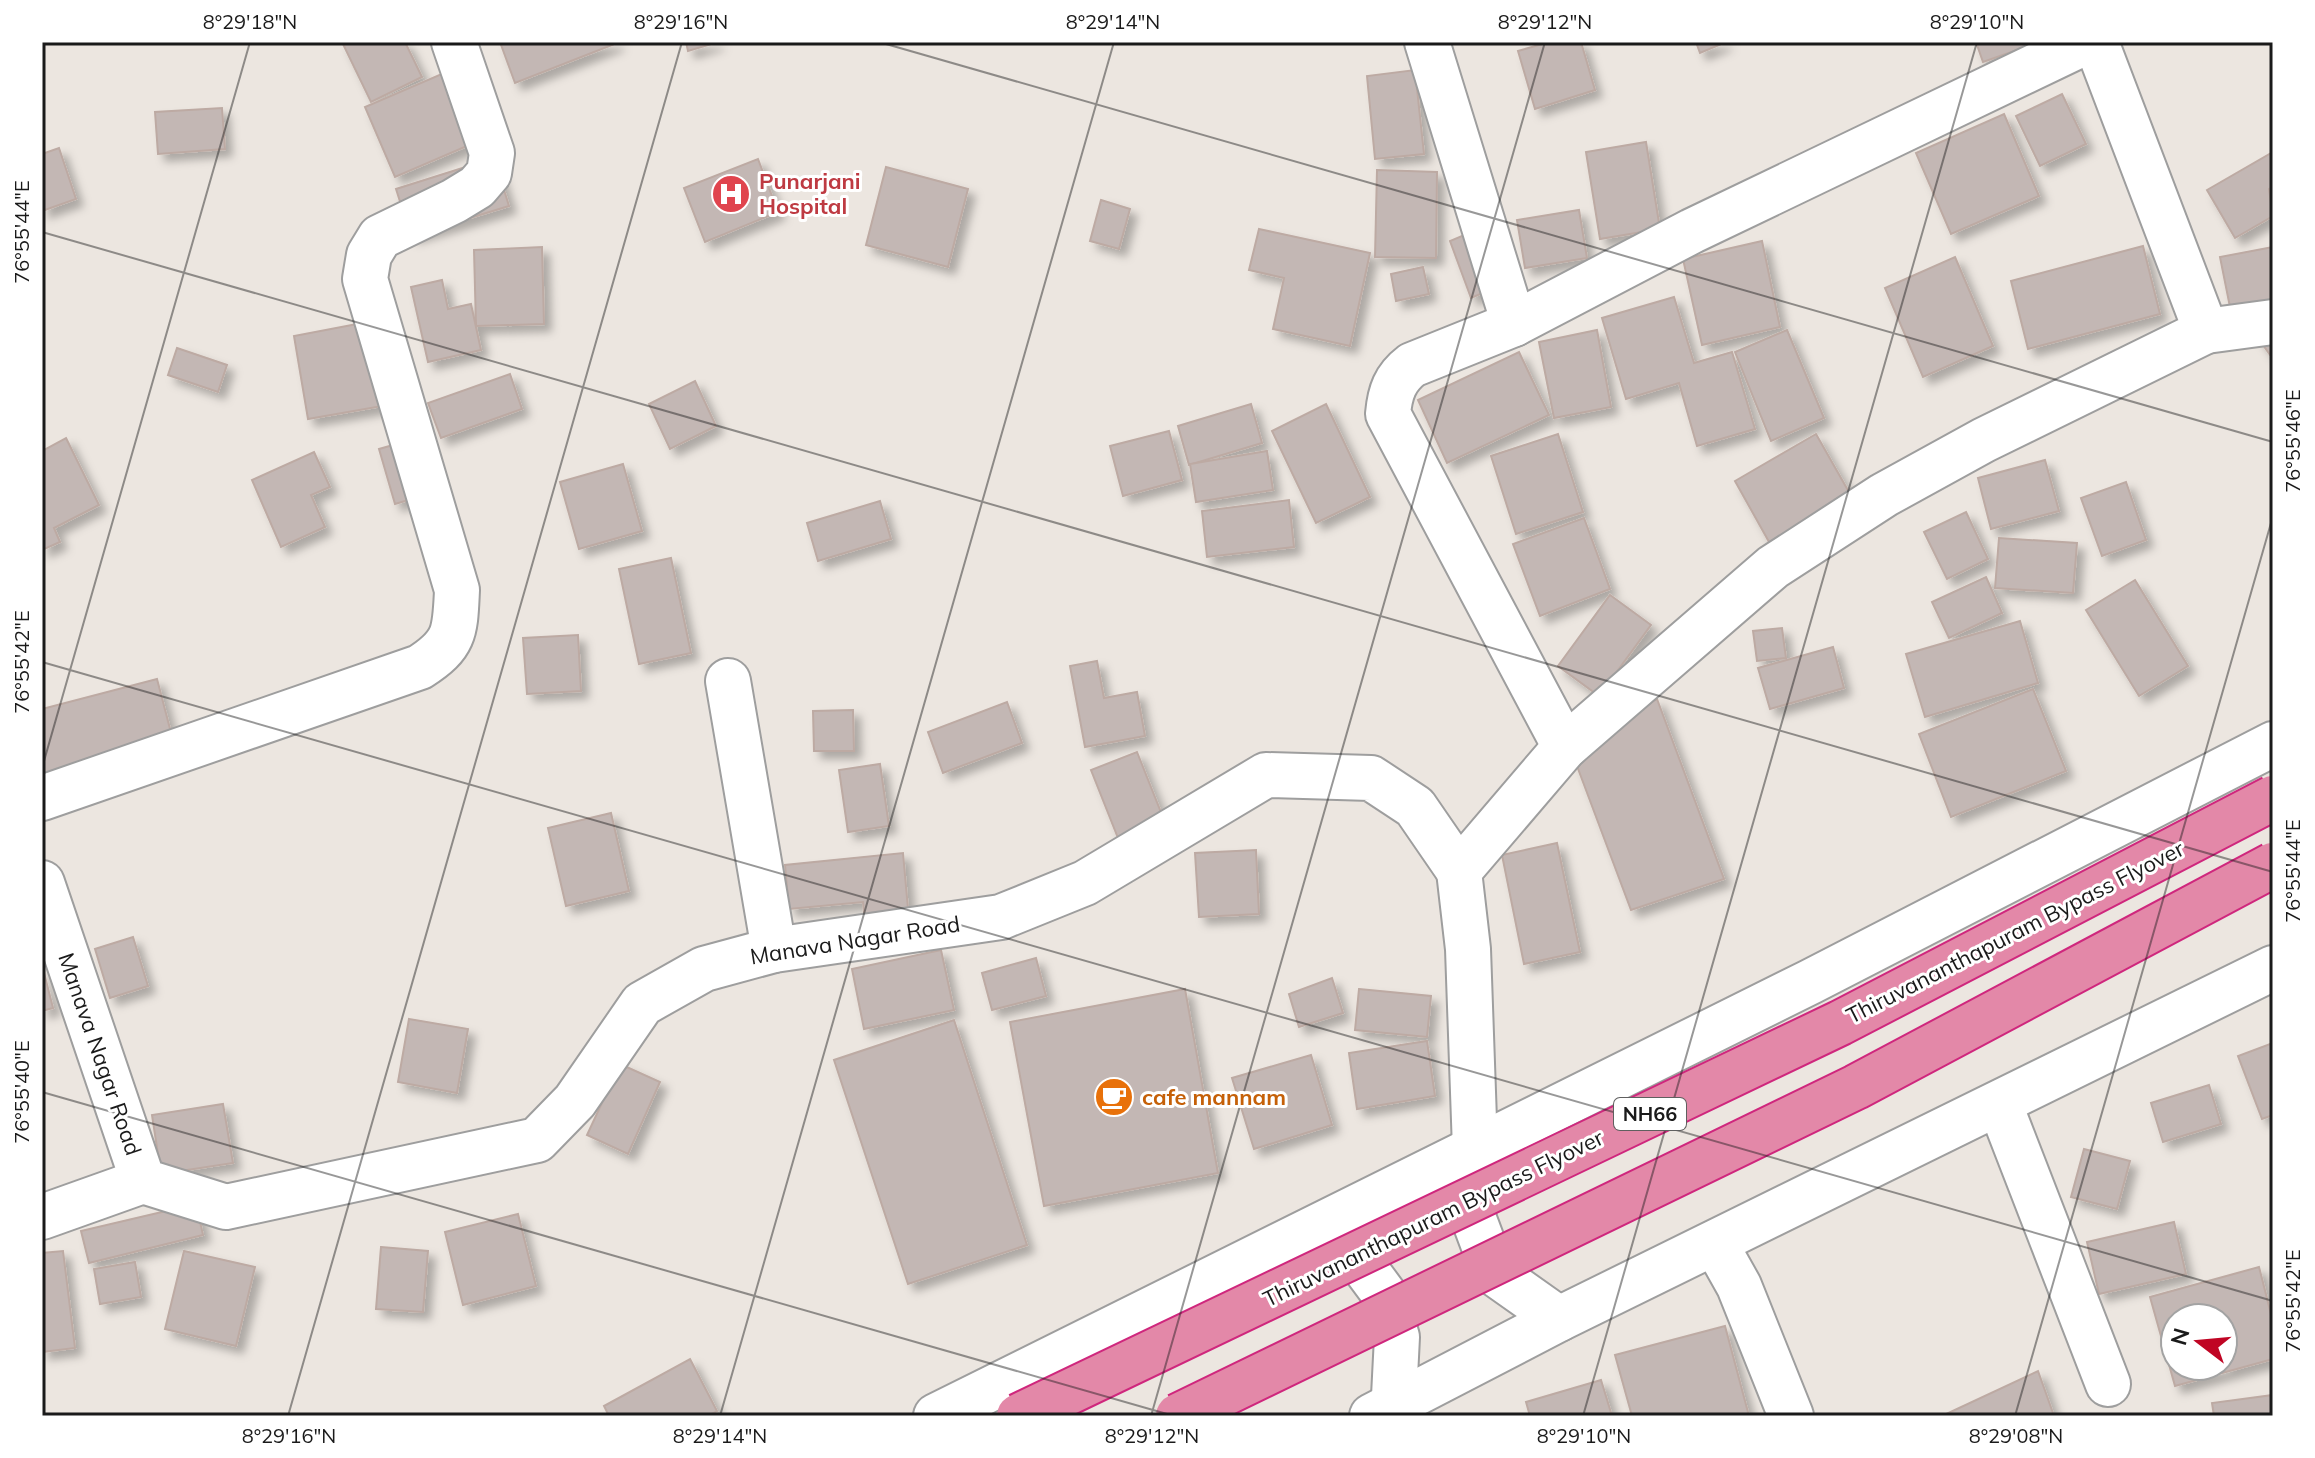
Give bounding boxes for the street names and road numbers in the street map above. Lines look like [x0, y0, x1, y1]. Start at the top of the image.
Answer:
street label: Thiruvananthapuram Bypass Flyover [1842, 834, 2189, 1030]
street label: Manava Nagar Road [748, 910, 962, 970]
street label: Manava Nagar Road [52, 949, 148, 1159]
road number: NH66 [1614, 1098, 1686, 1130]
street label: Thiruvananthapuram Bypass Flyover [1258, 1123, 1608, 1313]

